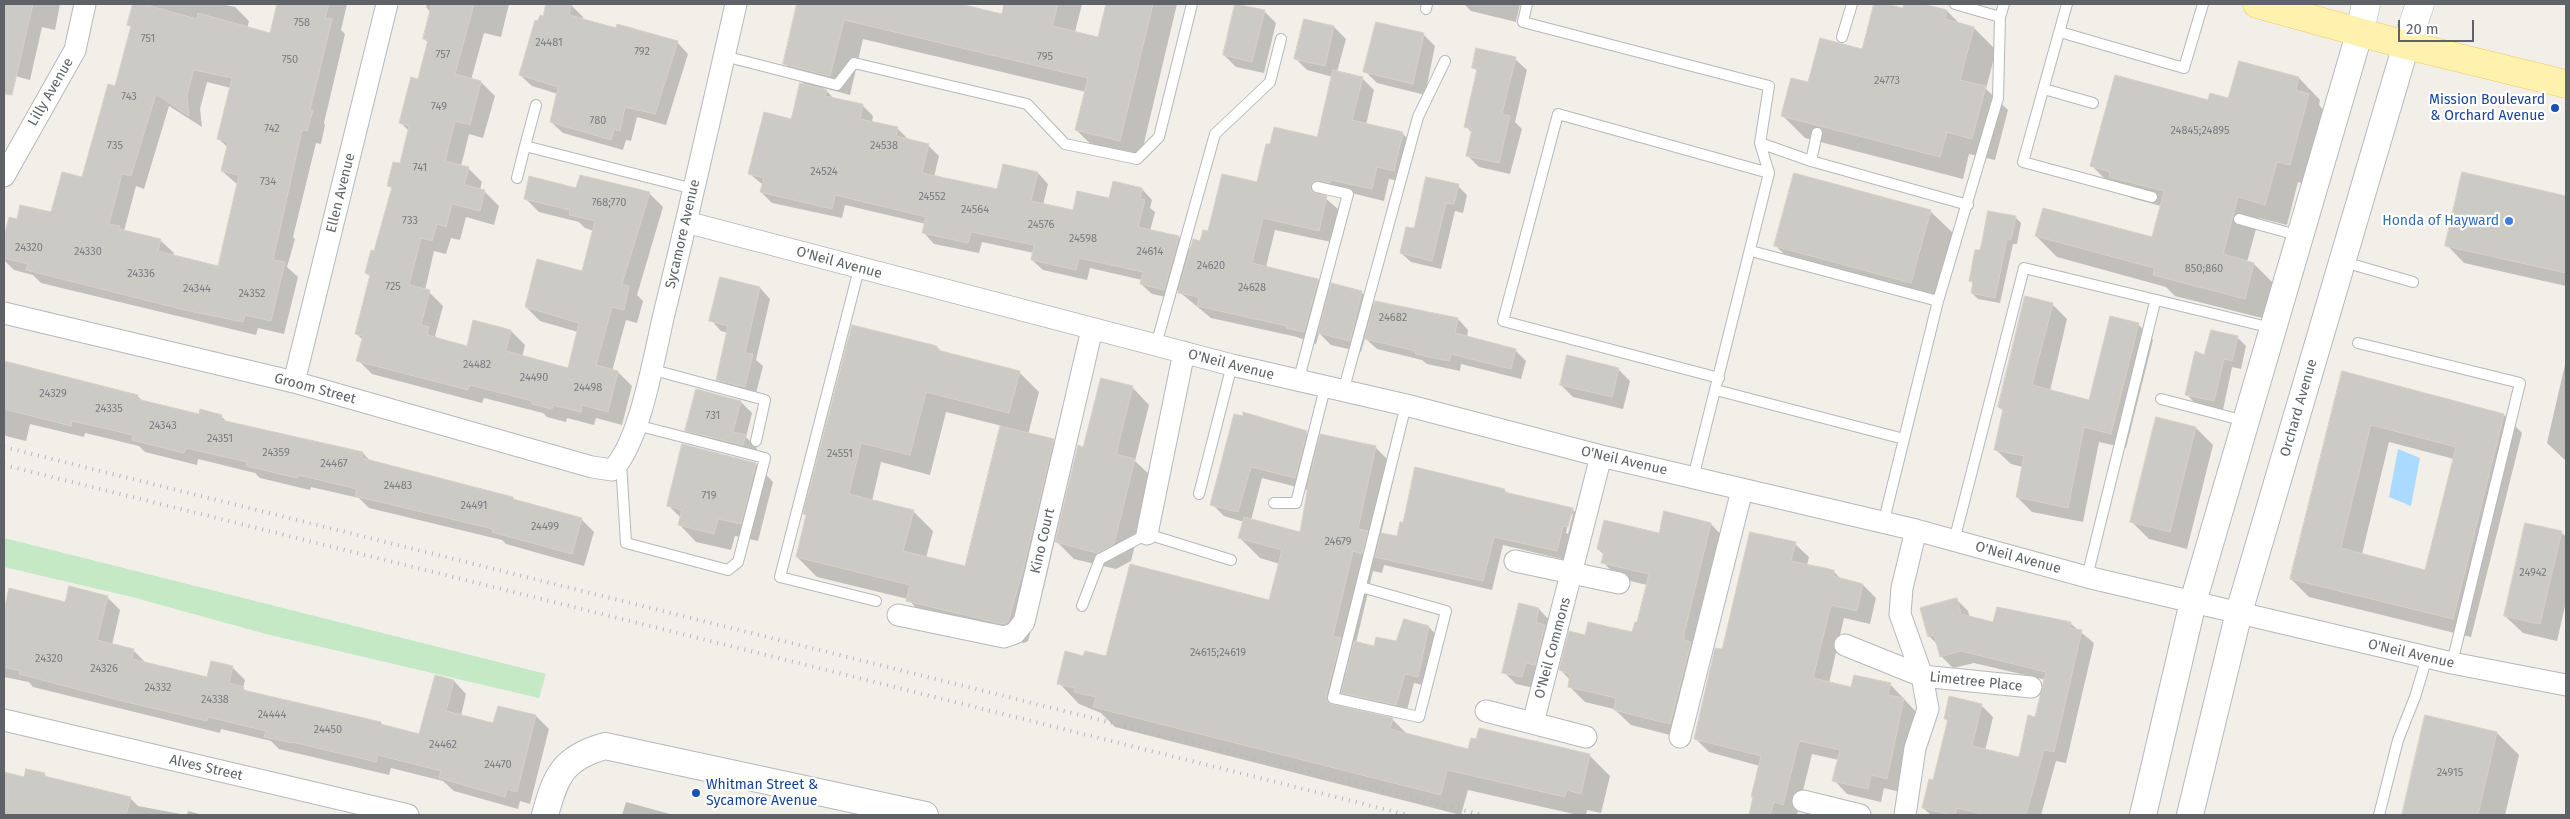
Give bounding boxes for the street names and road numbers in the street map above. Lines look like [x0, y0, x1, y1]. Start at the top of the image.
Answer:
street label: Lilly Avenue [25, 55, 77, 129]
street label: Ellen Avenue [323, 151, 359, 235]
street label: Sycamore Avenue [662, 178, 704, 290]
street label: O'Neil Avenue [794, 243, 884, 283]
street label: O'Neil Avenue [1186, 346, 1276, 384]
street label: Orchard Avenue [2277, 357, 2321, 459]
street label: Groom Street [272, 370, 358, 408]
street label: O'Neil Avenue [1579, 443, 1669, 479]
street label: Kino Court [1027, 507, 1059, 575]
street label: O'Neil Avenue [1973, 538, 2063, 578]
street label: O'Neil Commons [1531, 595, 1575, 701]
street label: O'Neil Avenue [2366, 636, 2456, 672]
street label: Limetree Place [1929, 669, 2023, 695]
street label: Alves Street [168, 751, 244, 785]

